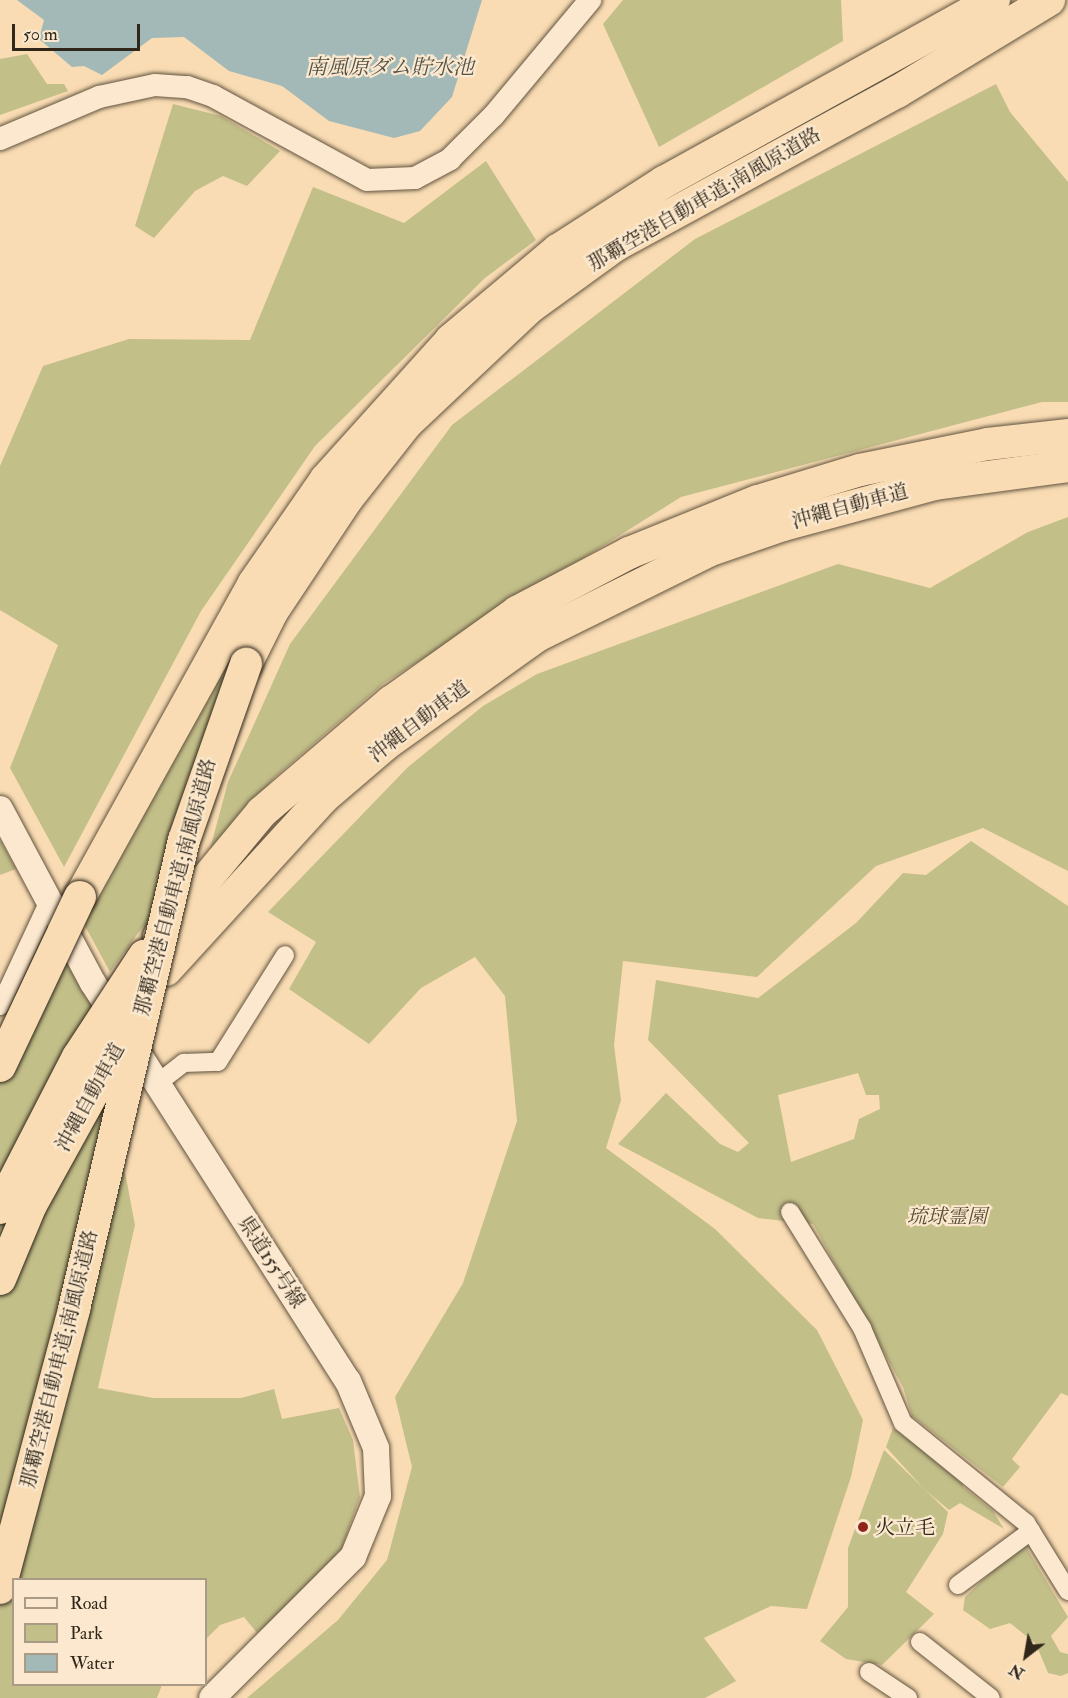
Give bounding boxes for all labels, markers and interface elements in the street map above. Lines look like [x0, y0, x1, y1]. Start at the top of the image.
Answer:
scale bar [15, 12, 142, 50]
text: 50 m [23, 23, 58, 46]
water label: 南風原ダム貯水池 [306, 55, 474, 81]
street label: 那覇空港自動車道;南風原道路 [583, 122, 825, 276]
street label: 沖縄自動車道 [789, 479, 911, 533]
street label: 沖縄自動車道 [364, 675, 474, 767]
street label: 那覇空港自動車道;南風原道路 [129, 756, 221, 1018]
street label: 沖縄自動車道 [50, 1039, 130, 1155]
park label: 琉球霊園 [907, 1204, 987, 1228]
street label: 県道155号線 [233, 1212, 311, 1312]
street label: 那覇空港自動車道;南風原道路 [15, 1228, 103, 1490]
place label: 火立毛 [875, 1515, 935, 1539]
marker: 火立毛 [856, 1520, 870, 1534]
legend [12, 1578, 207, 1686]
text: Road [70, 1592, 108, 1615]
text: Park [70, 1622, 103, 1645]
north arrow [996, 1626, 1056, 1686]
text: Water [70, 1652, 114, 1675]
text: N [1005, 1659, 1028, 1684]

